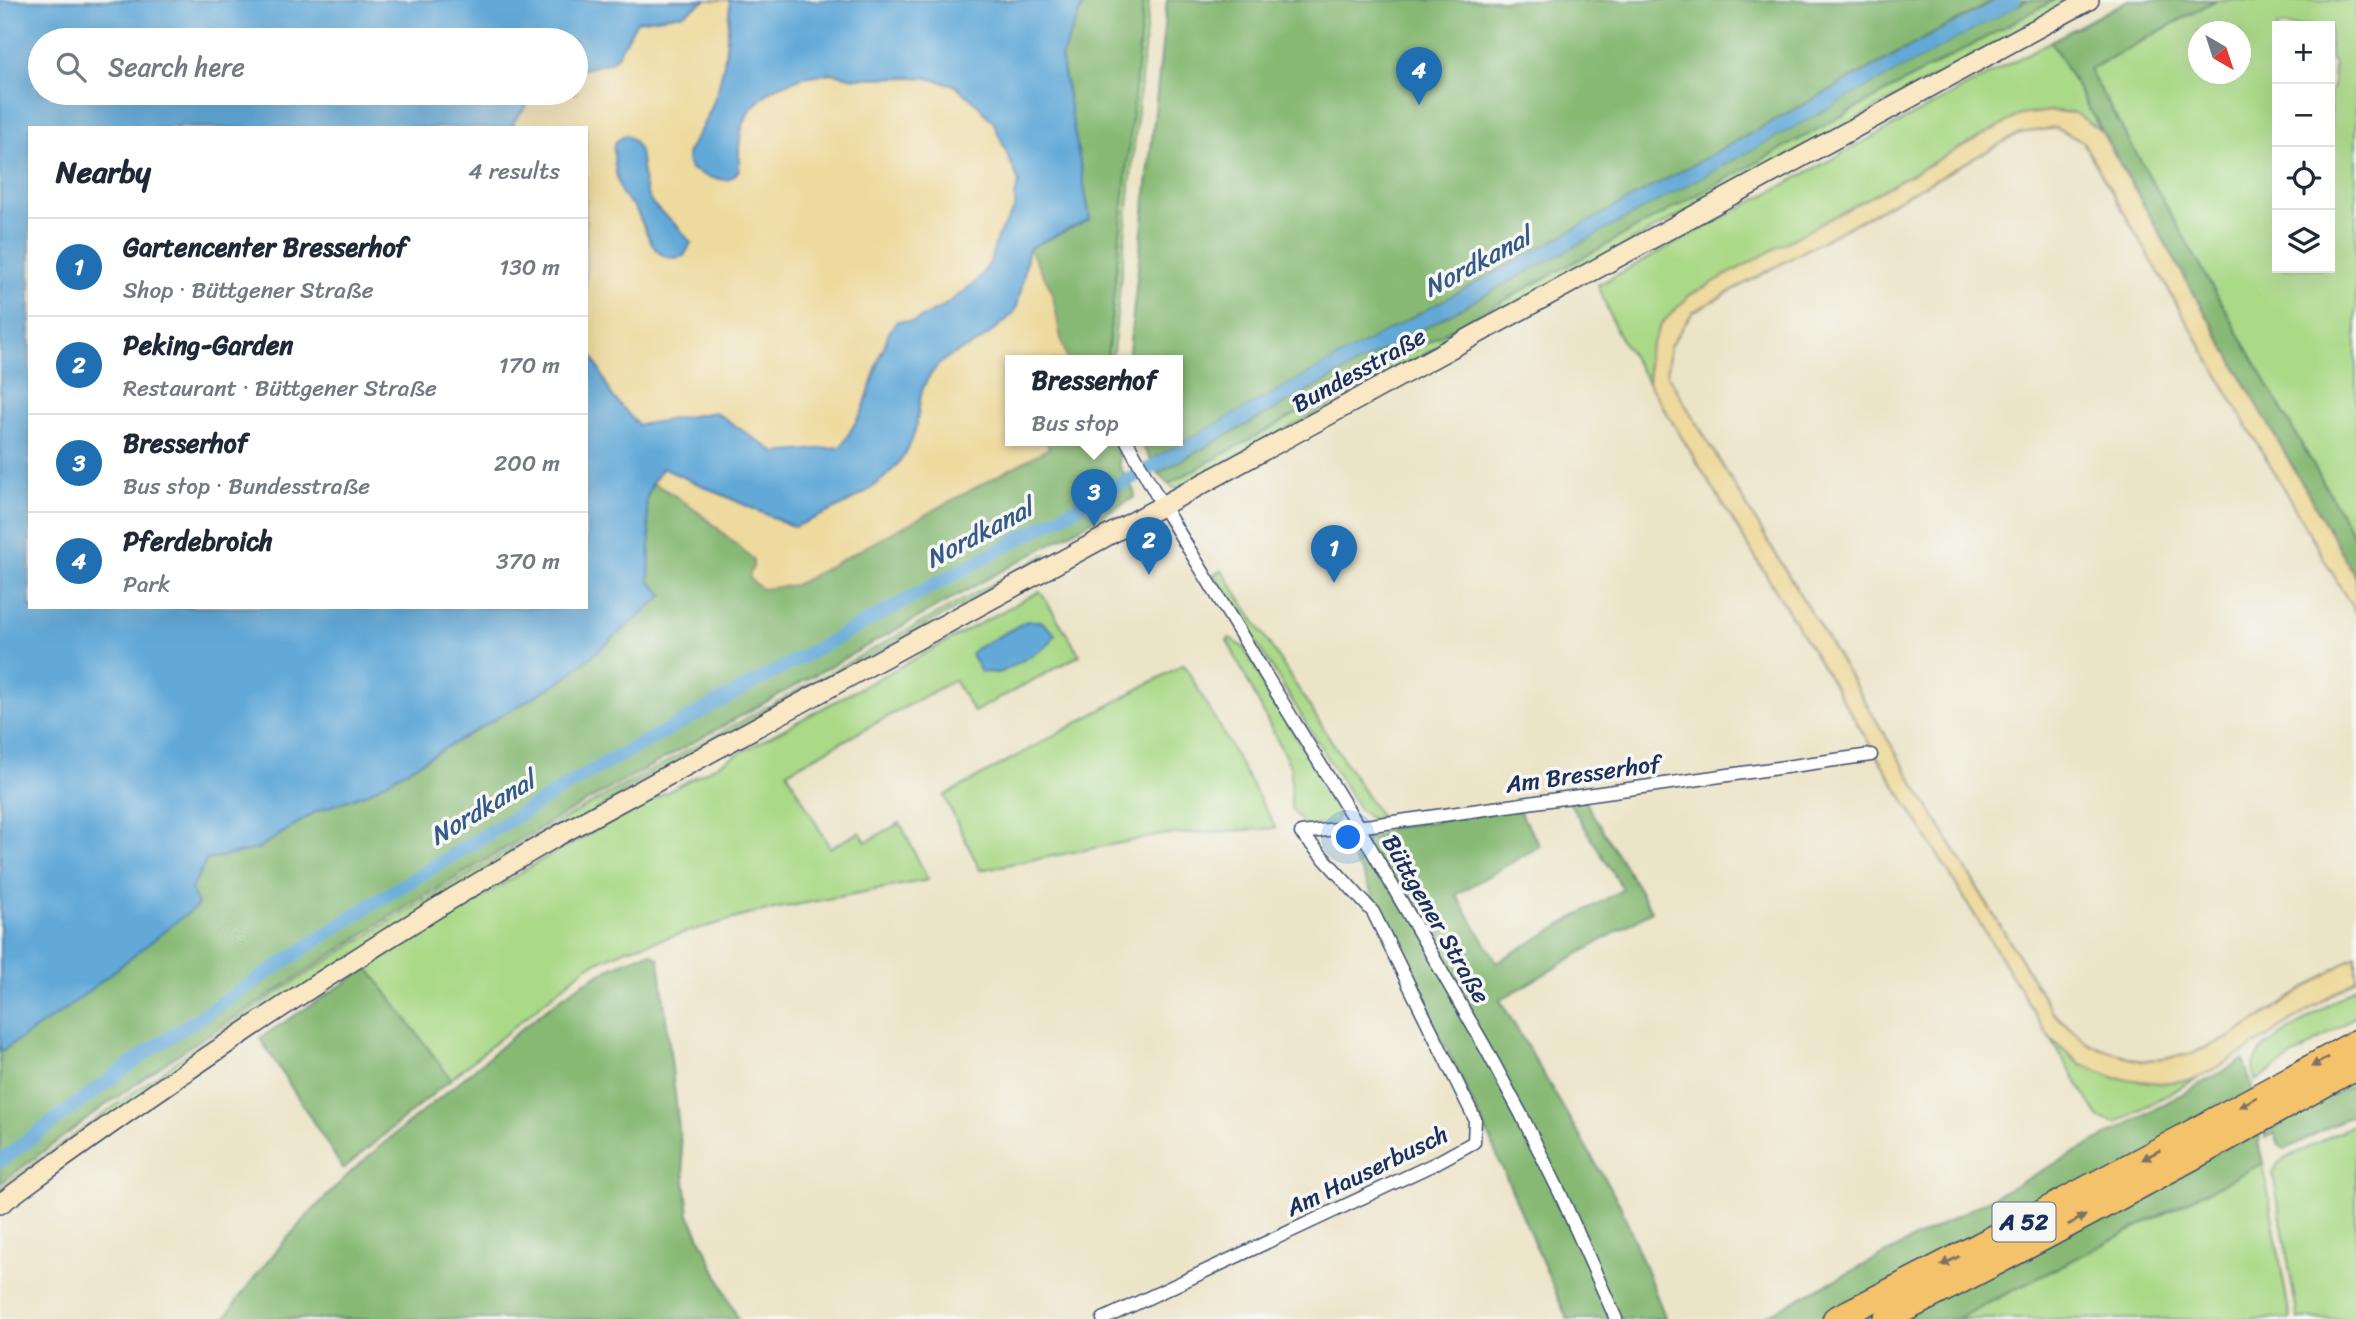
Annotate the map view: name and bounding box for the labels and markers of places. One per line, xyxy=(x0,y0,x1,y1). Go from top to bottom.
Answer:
pin: 4 xyxy=(1396,47,1442,105)
pin: 3 xyxy=(1071,469,1117,527)
pin: 2 xyxy=(1126,517,1172,575)
pin: 1 xyxy=(1311,525,1357,583)

